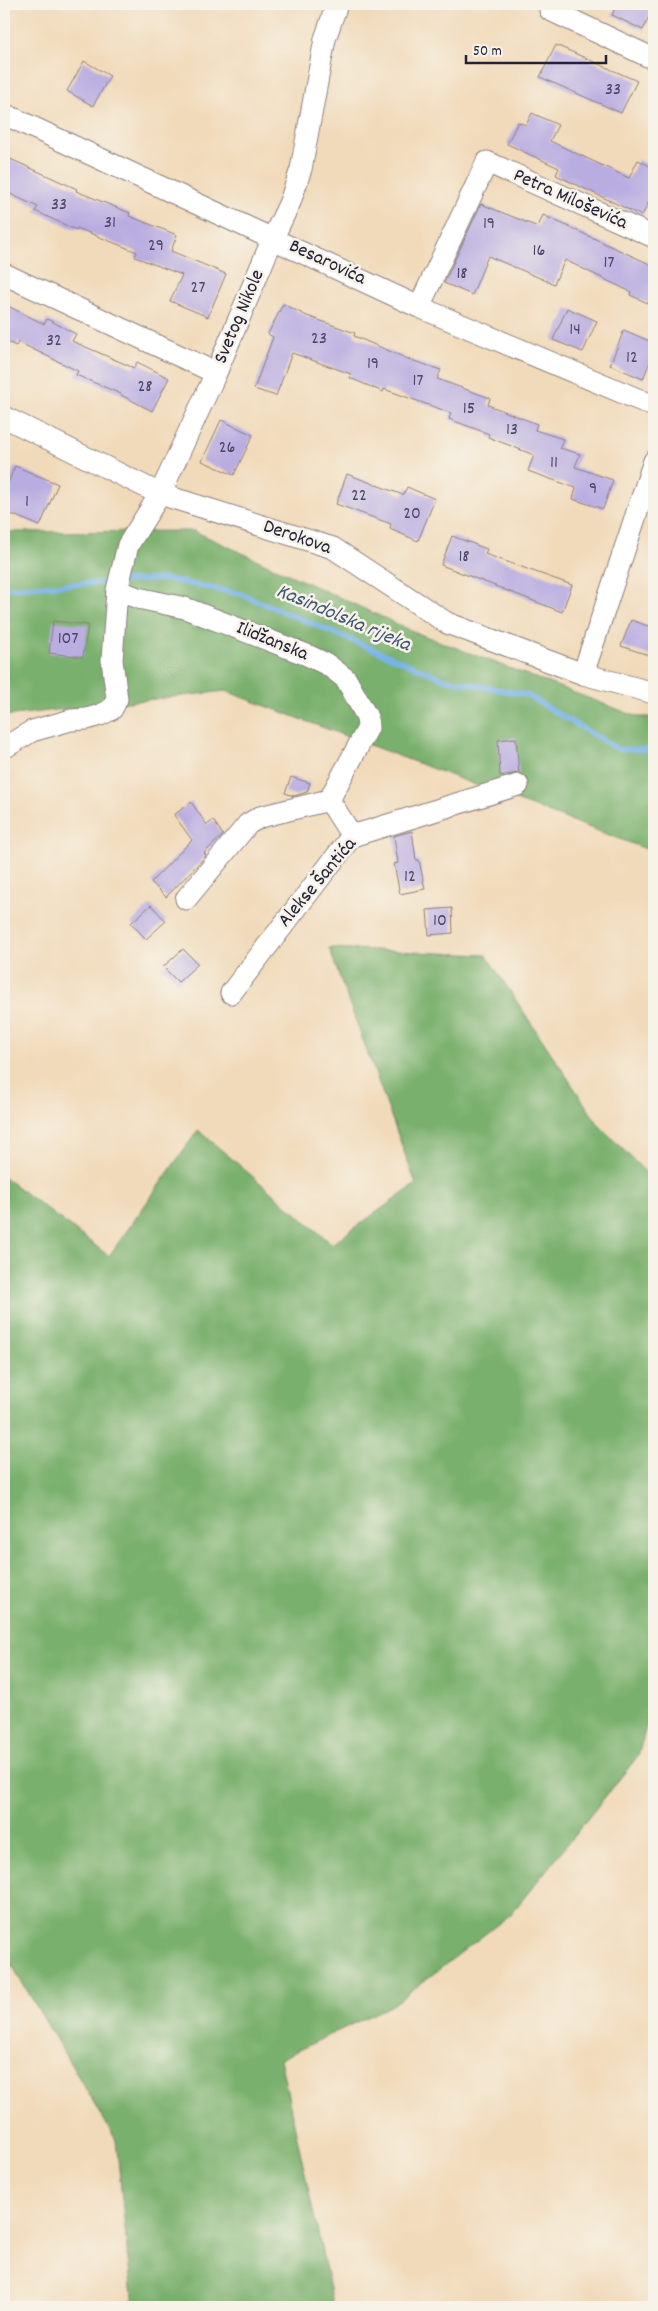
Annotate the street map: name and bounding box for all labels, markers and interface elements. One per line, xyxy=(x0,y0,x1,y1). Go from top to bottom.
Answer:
scale bar xyxy=(466,32,606,64)
text: 50 m xyxy=(473,41,502,63)
house number: 33 xyxy=(605,78,621,103)
street label: Petra Miloševića xyxy=(508,162,632,238)
house number: 33 xyxy=(51,193,67,218)
house number: 31 xyxy=(104,211,116,236)
house number: 19 xyxy=(483,212,495,237)
street label: Besarovića xyxy=(284,233,371,293)
house number: 29 xyxy=(148,234,164,259)
house number: 16 xyxy=(533,239,545,264)
house number: 17 xyxy=(604,251,615,276)
house number: 18 xyxy=(456,262,468,287)
street label: Svetog Nikole xyxy=(208,265,272,368)
house number: 27 xyxy=(191,276,205,301)
house number: 14 xyxy=(569,318,581,343)
house number: 23 xyxy=(311,327,327,352)
house number: 32 xyxy=(46,329,62,354)
house number: 12 xyxy=(626,346,638,371)
house number: 19 xyxy=(367,352,379,377)
house number: 17 xyxy=(413,369,424,394)
house number: 28 xyxy=(137,375,153,400)
house number: 15 xyxy=(463,397,475,422)
house number: 13 xyxy=(506,418,518,443)
house number: 26 xyxy=(219,436,235,461)
house number: 11 xyxy=(550,451,558,476)
house number: 9 xyxy=(589,477,597,502)
house number: 22 xyxy=(351,484,367,509)
house number: 1 xyxy=(25,490,29,515)
house number: 20 xyxy=(403,502,421,527)
street label: Derokova xyxy=(259,513,335,563)
house number: 18 xyxy=(458,545,470,570)
water label: Kasindolska rijeka xyxy=(271,577,416,661)
street label: Ilidžanska xyxy=(232,615,313,669)
house number: 107 xyxy=(58,627,78,652)
street label: Alekse Šantića xyxy=(272,831,364,934)
house number: 12 xyxy=(404,865,416,890)
house number: 10 xyxy=(433,909,447,934)

